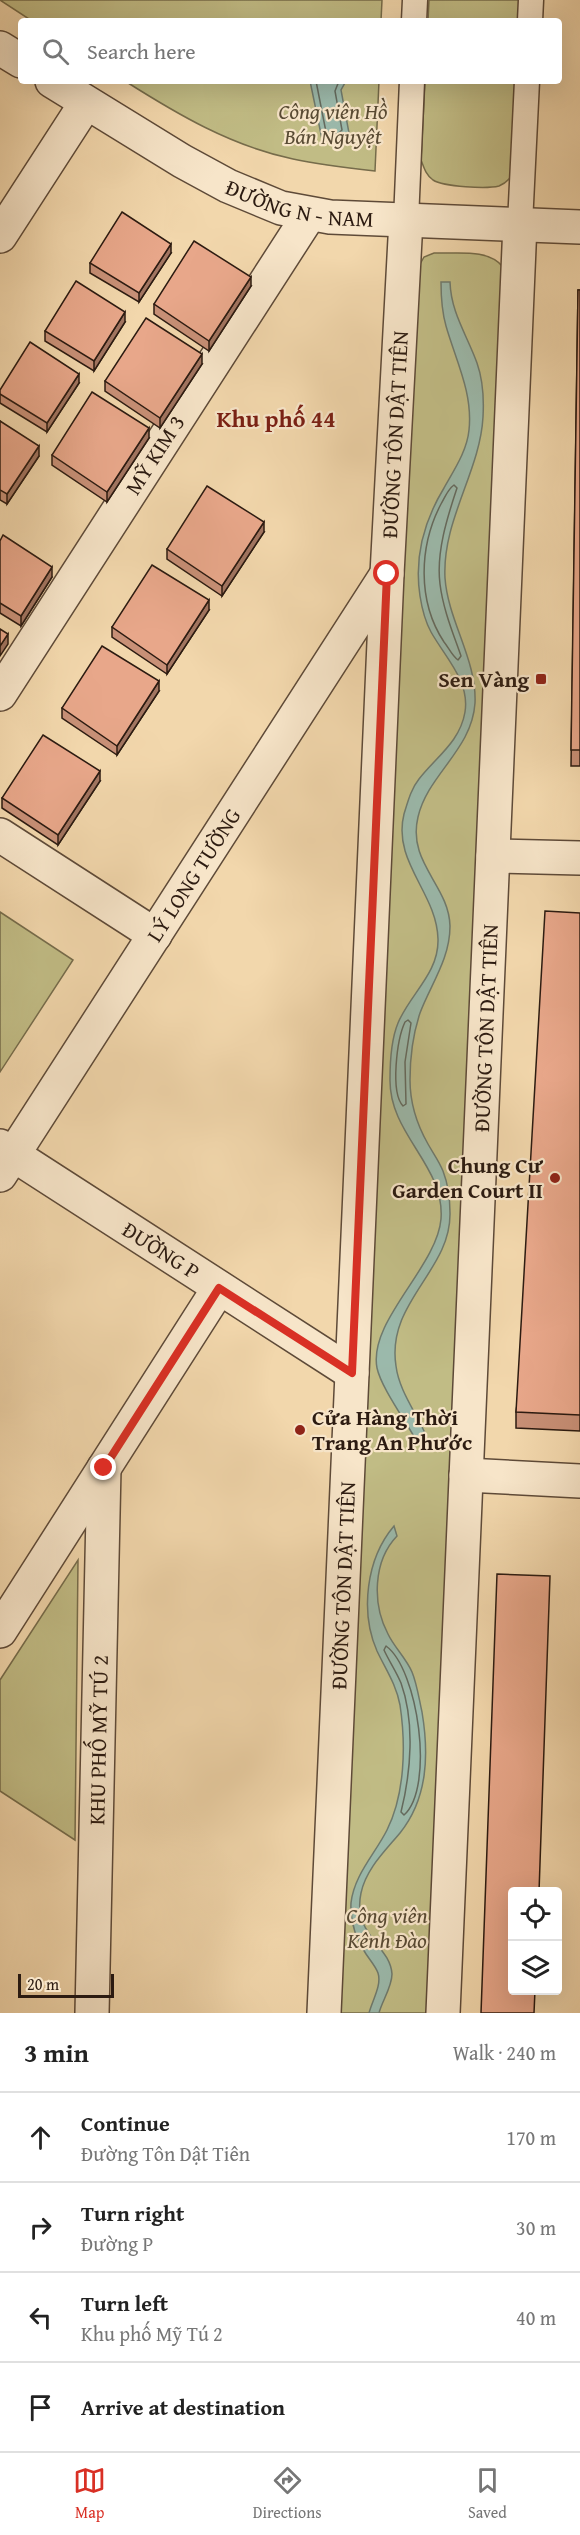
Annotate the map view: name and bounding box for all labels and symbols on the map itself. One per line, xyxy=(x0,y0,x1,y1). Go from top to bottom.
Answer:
park label: Công viên Hồ Bán Nguyệt xyxy=(279,95,387,152)
street label: ĐƯỜNG N - NAM xyxy=(221,171,374,235)
street label: ĐƯỜNG TÔN DẬT TIÊN xyxy=(373,330,416,539)
district label: Khu phố 44 xyxy=(216,401,336,436)
street label: MỸ KIM 3 xyxy=(117,408,192,501)
route start xyxy=(373,560,399,586)
place label: Sen Vàng xyxy=(438,663,529,695)
marker: Sen Vàng xyxy=(534,672,548,686)
street label: LÝ LONG TƯỜNG xyxy=(138,802,248,948)
street label: ĐƯỜNG TÔN DẬT TIÊN xyxy=(465,923,506,1133)
place label: Chung Cư Garden Court II xyxy=(392,1149,544,1206)
marker: Chung Cư Garden Court II xyxy=(548,1171,562,1185)
street label: ĐƯỜNG P xyxy=(116,1213,206,1287)
place label: Cửa Hàng Thời Trang An Phước xyxy=(312,1401,472,1458)
marker: Cửa Hàng Thời Trang An Phước xyxy=(293,1423,307,1437)
route end xyxy=(90,1454,116,1480)
street label: ĐƯỜNG TÔN DẬT TIÊN xyxy=(322,1481,363,1690)
street label: KHU PHỐ MỸ TÚ 2 xyxy=(80,1655,116,1825)
park label: Công viên Kênh Đào xyxy=(346,1899,428,1956)
scale bar xyxy=(18,1971,114,1998)

